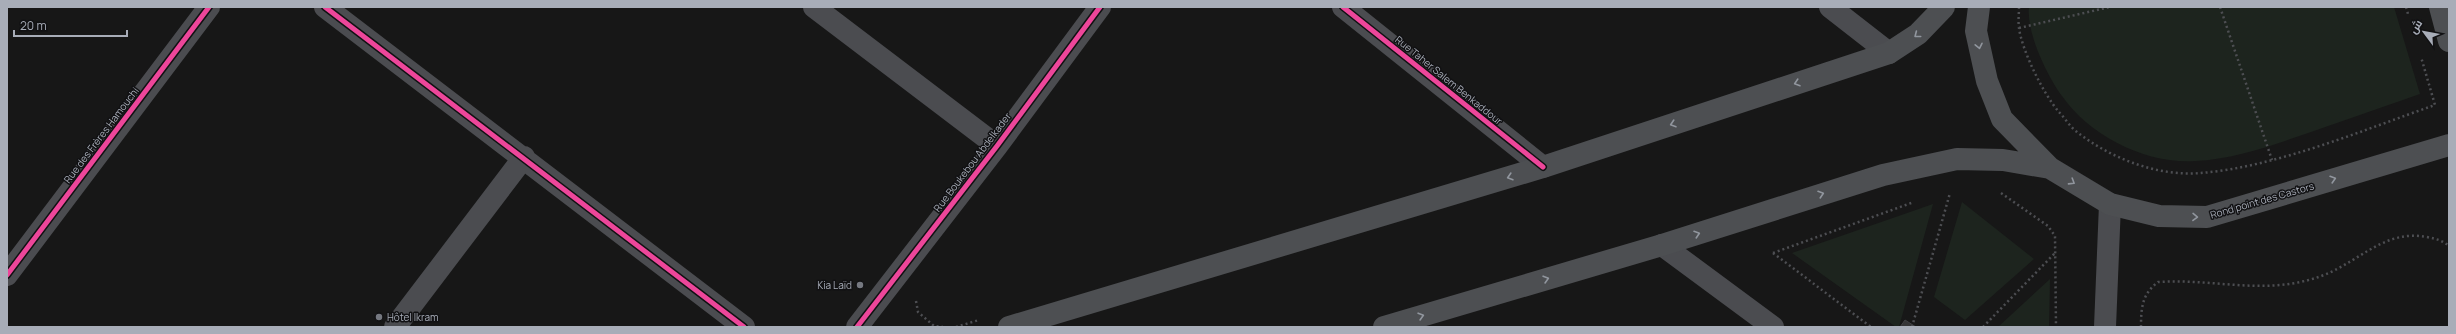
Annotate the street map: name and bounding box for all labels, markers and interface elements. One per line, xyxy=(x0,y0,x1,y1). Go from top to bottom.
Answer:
scale bar xyxy=(14,12,127,38)
north arrow xyxy=(2404,12,2444,52)
text: ش xyxy=(2405,16,2425,36)
text: 20 m xyxy=(20,17,47,34)
one-way arrow xyxy=(1914,30,1921,37)
street label: Rue Taher Salem Benkaddour xyxy=(1392,32,1506,128)
one-way arrow xyxy=(1975,42,1983,49)
one-way arrow xyxy=(1794,78,1801,87)
street label: Rue des Frères Hamouchi xyxy=(60,84,142,186)
street label: Rue Boukebou Abdelkader xyxy=(930,109,1014,214)
one-way arrow xyxy=(1670,119,1677,128)
one-way arrow xyxy=(1506,172,1513,181)
one-way arrow xyxy=(2330,175,2337,184)
one-way arrow xyxy=(2068,178,2075,185)
street label: Rond point des Castors xyxy=(2208,178,2316,222)
one-way arrow xyxy=(1817,190,1824,199)
one-way arrow xyxy=(2192,213,2198,221)
one-way arrow xyxy=(1693,230,1700,238)
one-way arrow xyxy=(1542,275,1549,284)
place label: Kia Laïd xyxy=(817,278,852,292)
marker: Kia Laïd xyxy=(855,280,865,290)
place label: Hôtel Ikram xyxy=(387,310,438,324)
marker: Hôtel Ikram xyxy=(374,312,384,322)
one-way arrow xyxy=(1417,312,1424,321)

